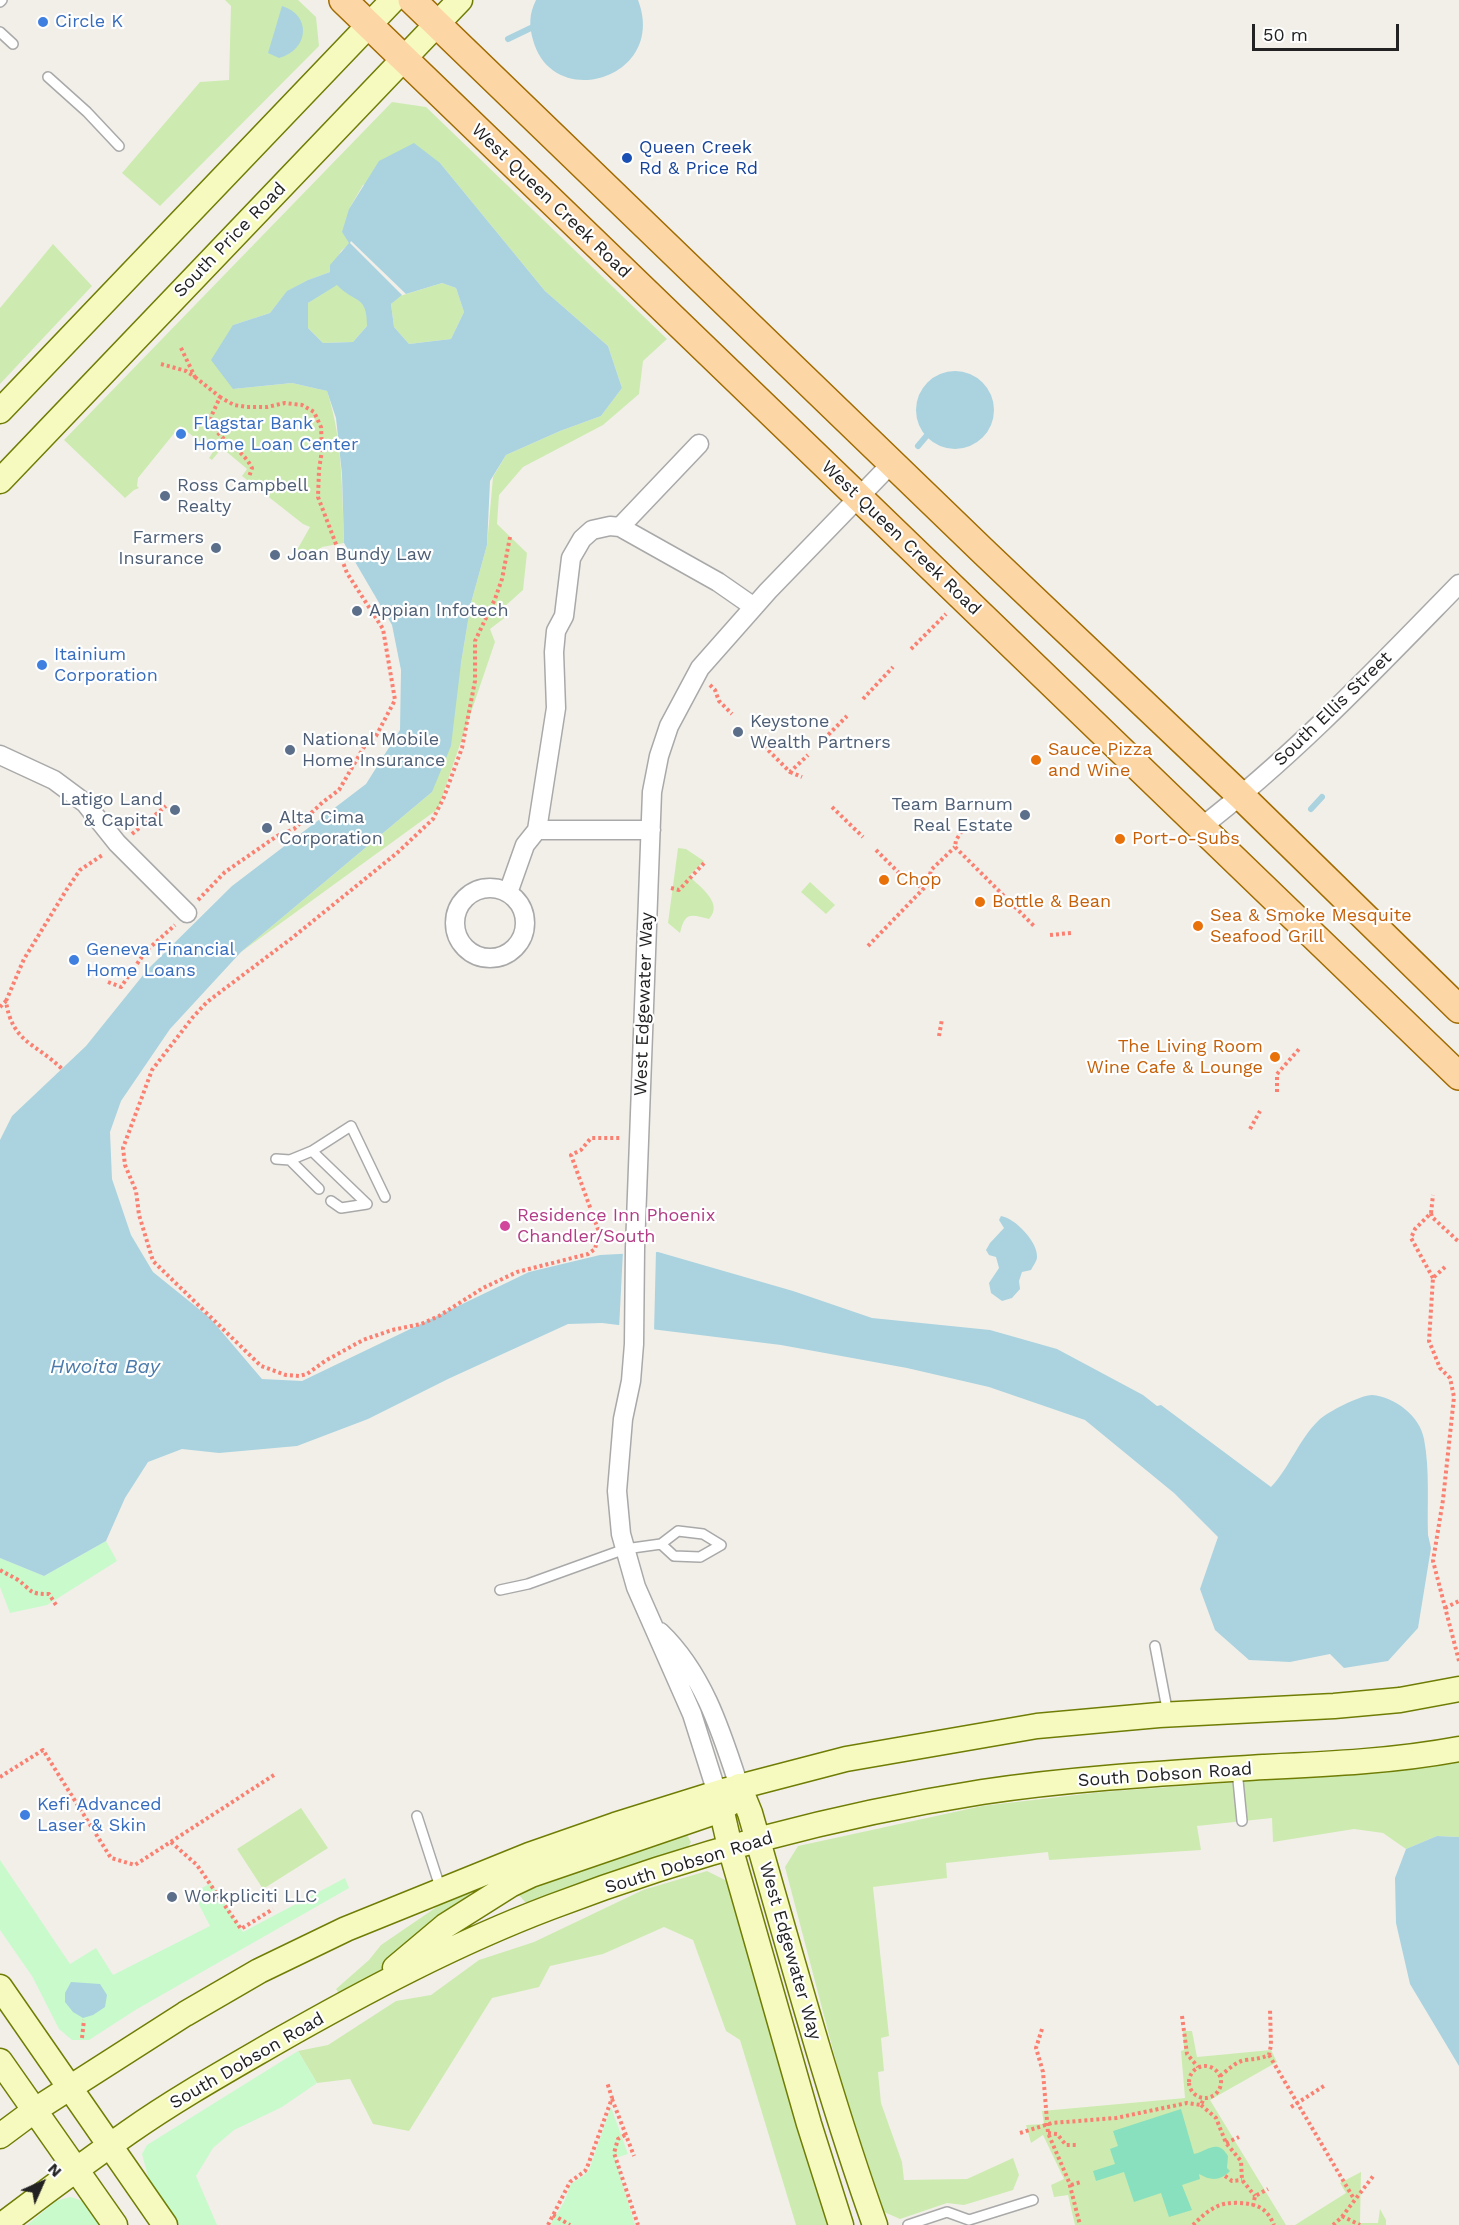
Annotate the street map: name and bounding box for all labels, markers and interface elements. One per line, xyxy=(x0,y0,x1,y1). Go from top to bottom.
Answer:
place label: Circle K xyxy=(55,11,123,33)
scale bar xyxy=(1255,12,1402,50)
marker: Circle K xyxy=(36,15,50,29)
text: 50 m xyxy=(1263,24,1308,45)
street label: West Queen Creek Road xyxy=(467,119,635,283)
place label: Queen Creek Rd & Price Rd xyxy=(639,137,758,180)
marker: Queen Creek Rd & Price Rd xyxy=(620,151,634,165)
street label: South Price Road xyxy=(169,178,291,302)
place label: Flagstar Bank Home Loan Center xyxy=(193,413,358,456)
marker: Flagstar Bank Home Loan Center xyxy=(174,427,188,441)
street label: West Queen Creek Road xyxy=(817,456,985,620)
place label: Ross Campbell Realty xyxy=(177,475,308,518)
marker: Ross Campbell Realty xyxy=(158,489,172,503)
place label: Farmers Insurance xyxy=(118,527,204,570)
marker: Farmers Insurance xyxy=(209,541,223,555)
place label: Joan Bundy Law xyxy=(287,544,432,566)
marker: Joan Bundy Law xyxy=(268,548,282,562)
place label: Appian Infotech xyxy=(369,600,509,622)
marker: Appian Infotech xyxy=(350,604,364,618)
place label: Itainium Corporation xyxy=(54,644,158,686)
street label: South Ellis Street xyxy=(1270,647,1396,771)
marker: Itainium Corporation xyxy=(35,658,49,672)
place label: Keystone Wealth Partners xyxy=(750,711,891,754)
marker: Keystone Wealth Partners xyxy=(731,725,745,739)
place label: National Mobile Home Insurance xyxy=(302,729,445,771)
place label: Sauce Pizza and Wine xyxy=(1048,739,1152,782)
marker: National Mobile Home Insurance xyxy=(283,743,297,757)
marker: Sauce Pizza and Wine xyxy=(1029,753,1043,767)
place label: Latigo Land & Capital xyxy=(60,789,163,832)
place label: Team Barnum Real Estate xyxy=(892,794,1013,836)
marker: Latigo Land & Capital xyxy=(168,803,182,817)
place label: Alta Cima Corporation xyxy=(279,807,383,850)
marker: Team Barnum Real Estate xyxy=(1018,808,1032,822)
marker: Alta Cima Corporation xyxy=(260,821,274,835)
place label: Port-o-Subs xyxy=(1132,828,1240,850)
marker: Port-o-Subs xyxy=(1113,832,1127,846)
place label: Chop xyxy=(896,869,942,891)
marker: Chop xyxy=(877,873,891,887)
place label: Bottle & Bean xyxy=(992,891,1111,913)
marker: Bottle & Bean xyxy=(973,895,987,909)
place label: Sea & Smoke Mesquite Seafood Grill xyxy=(1210,905,1412,948)
street label: West Edgewater Way xyxy=(630,912,658,1096)
marker: Sea & Smoke Mesquite Seafood Grill xyxy=(1191,919,1205,933)
place label: Geneva Financial Home Loans xyxy=(86,939,235,982)
marker: Geneva Financial Home Loans xyxy=(67,953,81,967)
place label: The Living Room Wine Cafe & Lounge xyxy=(1087,1036,1263,1078)
marker: The Living Room Wine Cafe & Lounge xyxy=(1268,1050,1282,1064)
place label: Residence Inn Phoenix Chandler/South xyxy=(517,1205,715,1248)
marker: Residence Inn Phoenix Chandler/South xyxy=(498,1219,512,1233)
water label: Hwoita Bay xyxy=(50,1355,160,1379)
street label: South Dobson Road xyxy=(1077,1758,1253,1792)
place label: Kefi Advanced Laser & Skin xyxy=(37,1794,162,1836)
marker: Kefi Advanced Laser & Skin xyxy=(18,1808,32,1822)
street label: South Dobson Road xyxy=(602,1827,776,1899)
street label: West Edgewater Way xyxy=(754,1860,826,2042)
place label: Workpliciti LLC xyxy=(184,1886,317,1908)
marker: Workpliciti LLC xyxy=(165,1890,179,1904)
street label: South Dobson Road xyxy=(166,2008,328,2114)
north arrow xyxy=(12,2153,72,2213)
text: N xyxy=(44,2159,66,2181)

